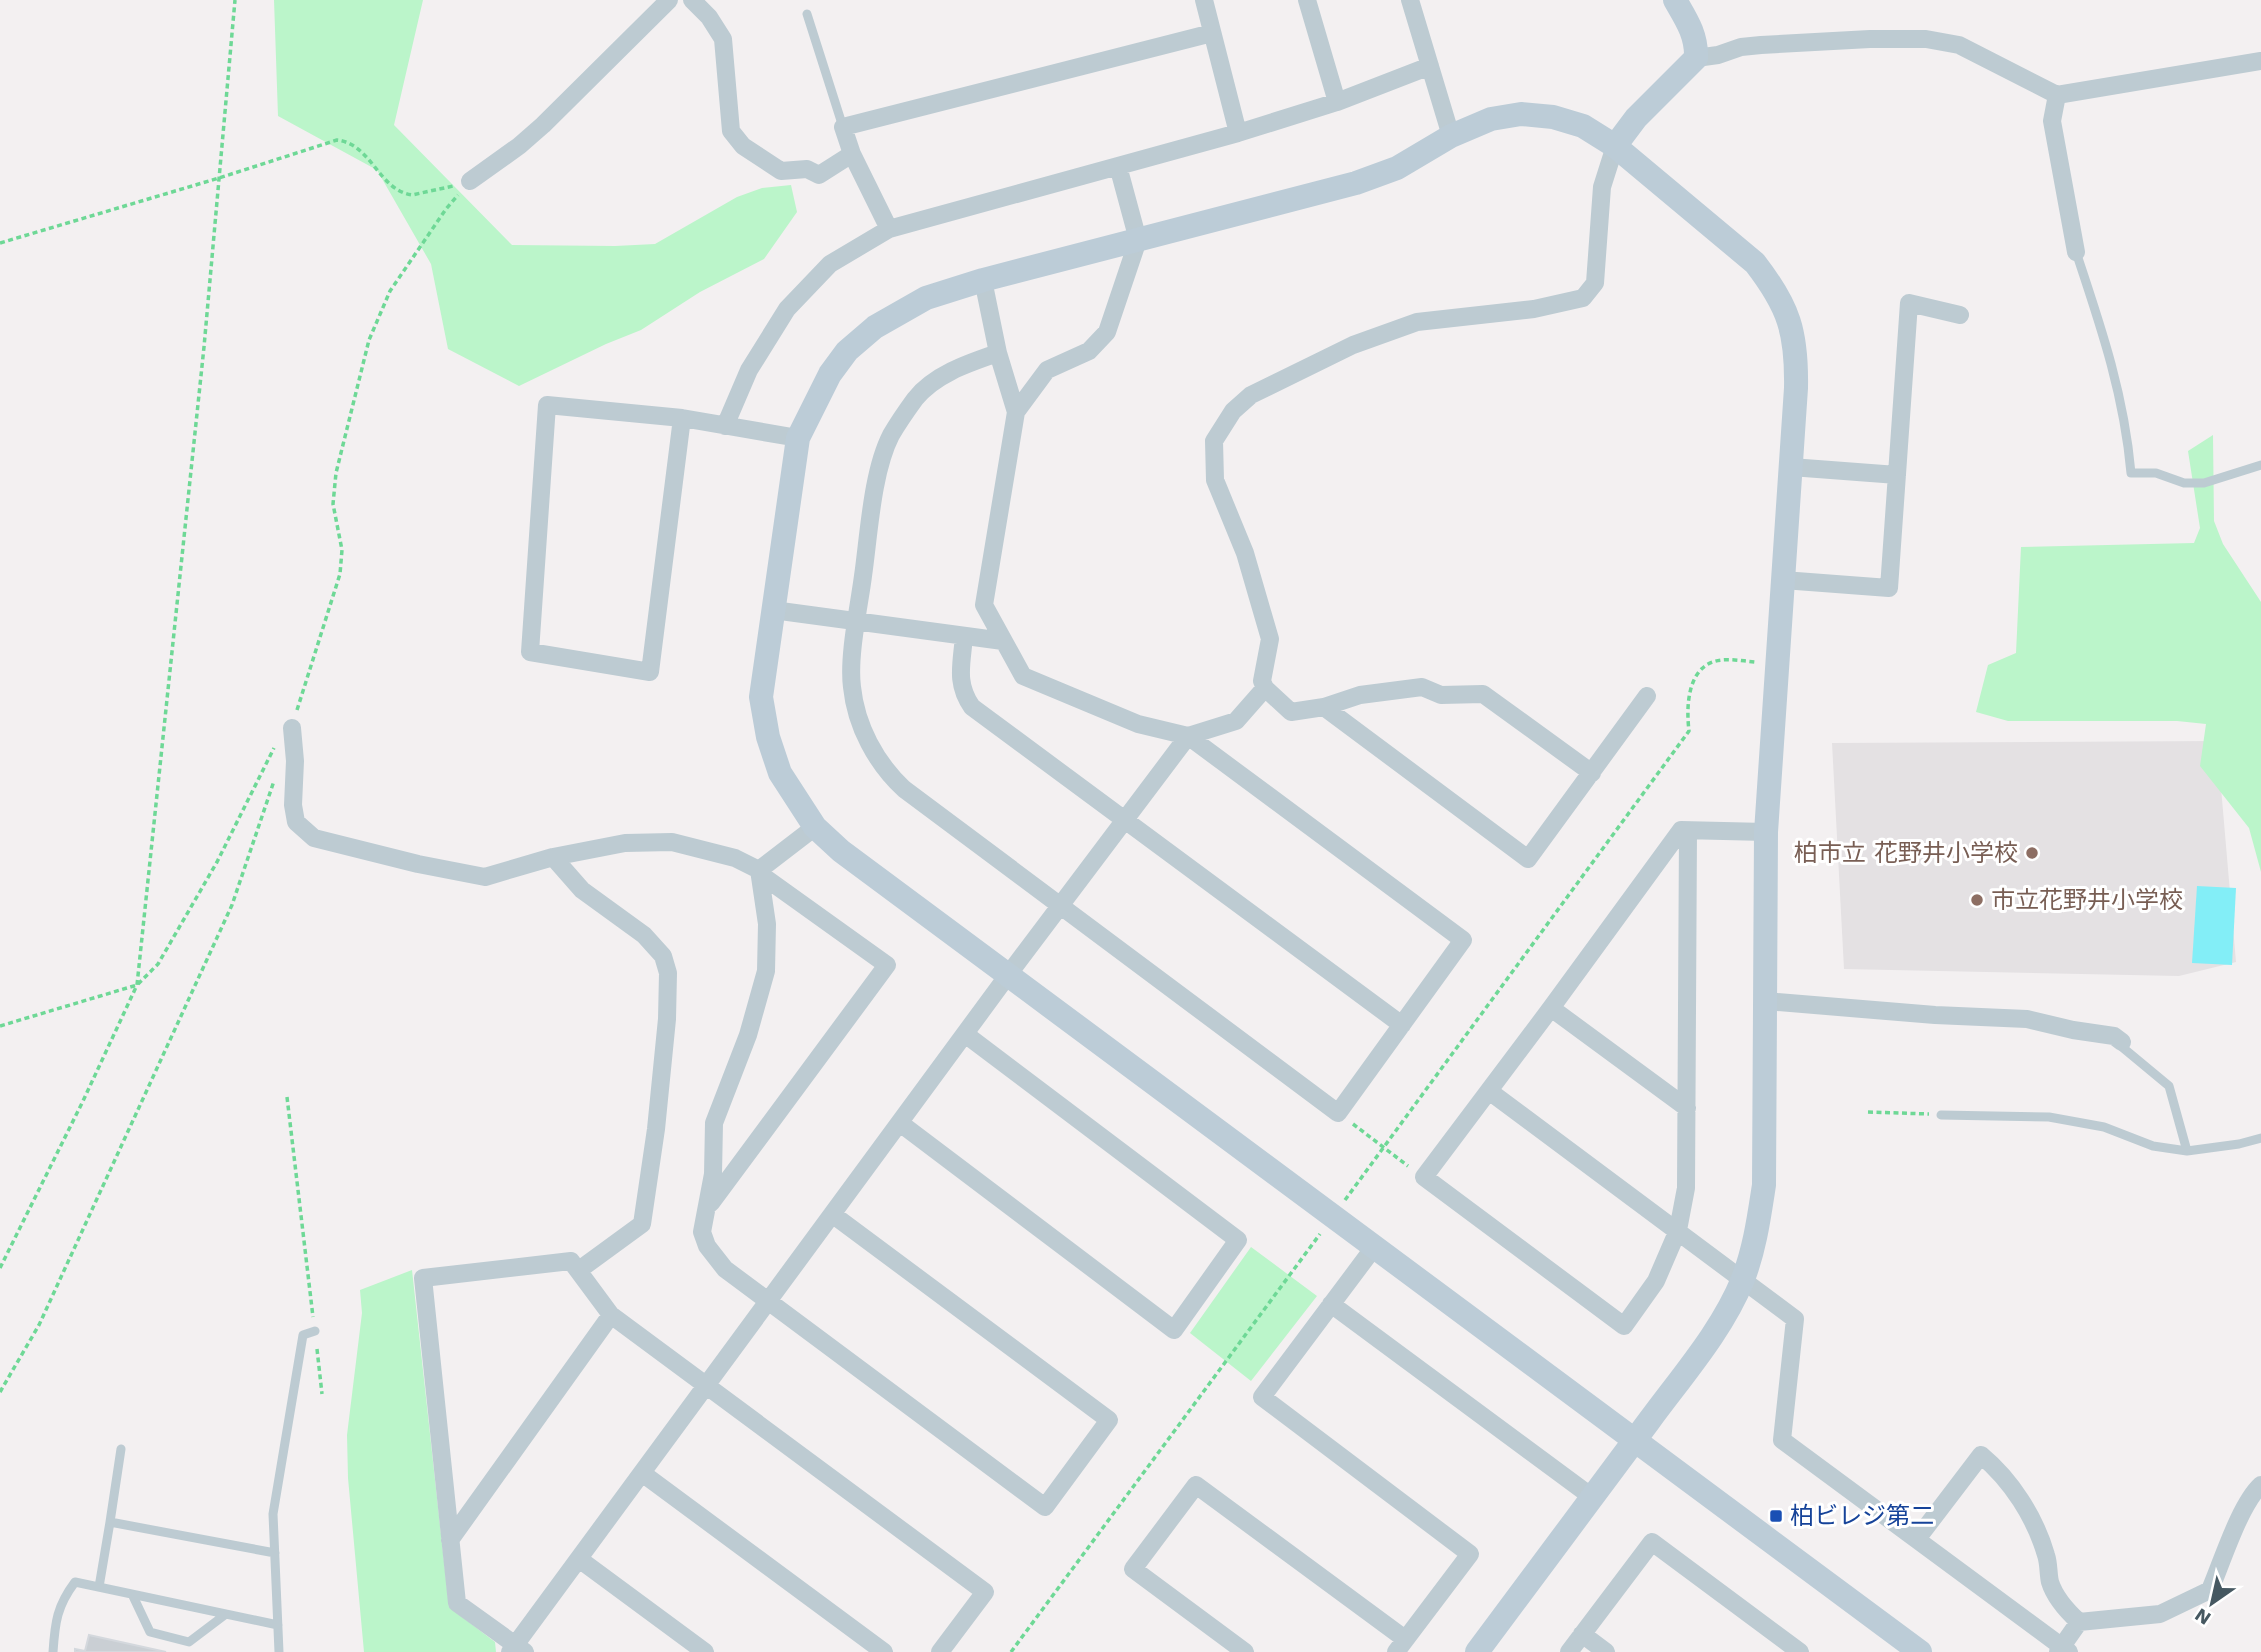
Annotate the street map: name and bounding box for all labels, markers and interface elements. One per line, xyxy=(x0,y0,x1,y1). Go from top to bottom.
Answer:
place label: 柏市立 花野井小学校 xyxy=(1794,839,2018,867)
marker: 柏市立 花野井小学校 xyxy=(2024,845,2040,861)
place label: 市立花野井小学校 xyxy=(1991,886,2183,914)
marker: 市立花野井小学校 xyxy=(1969,892,1985,908)
place label: 柏ビレジ第二 xyxy=(1790,1502,1934,1530)
marker: 柏ビレジ第二 xyxy=(1768,1508,1784,1524)
north arrow xyxy=(2177,1568,2247,1638)
text: N xyxy=(2191,1603,2215,1630)

